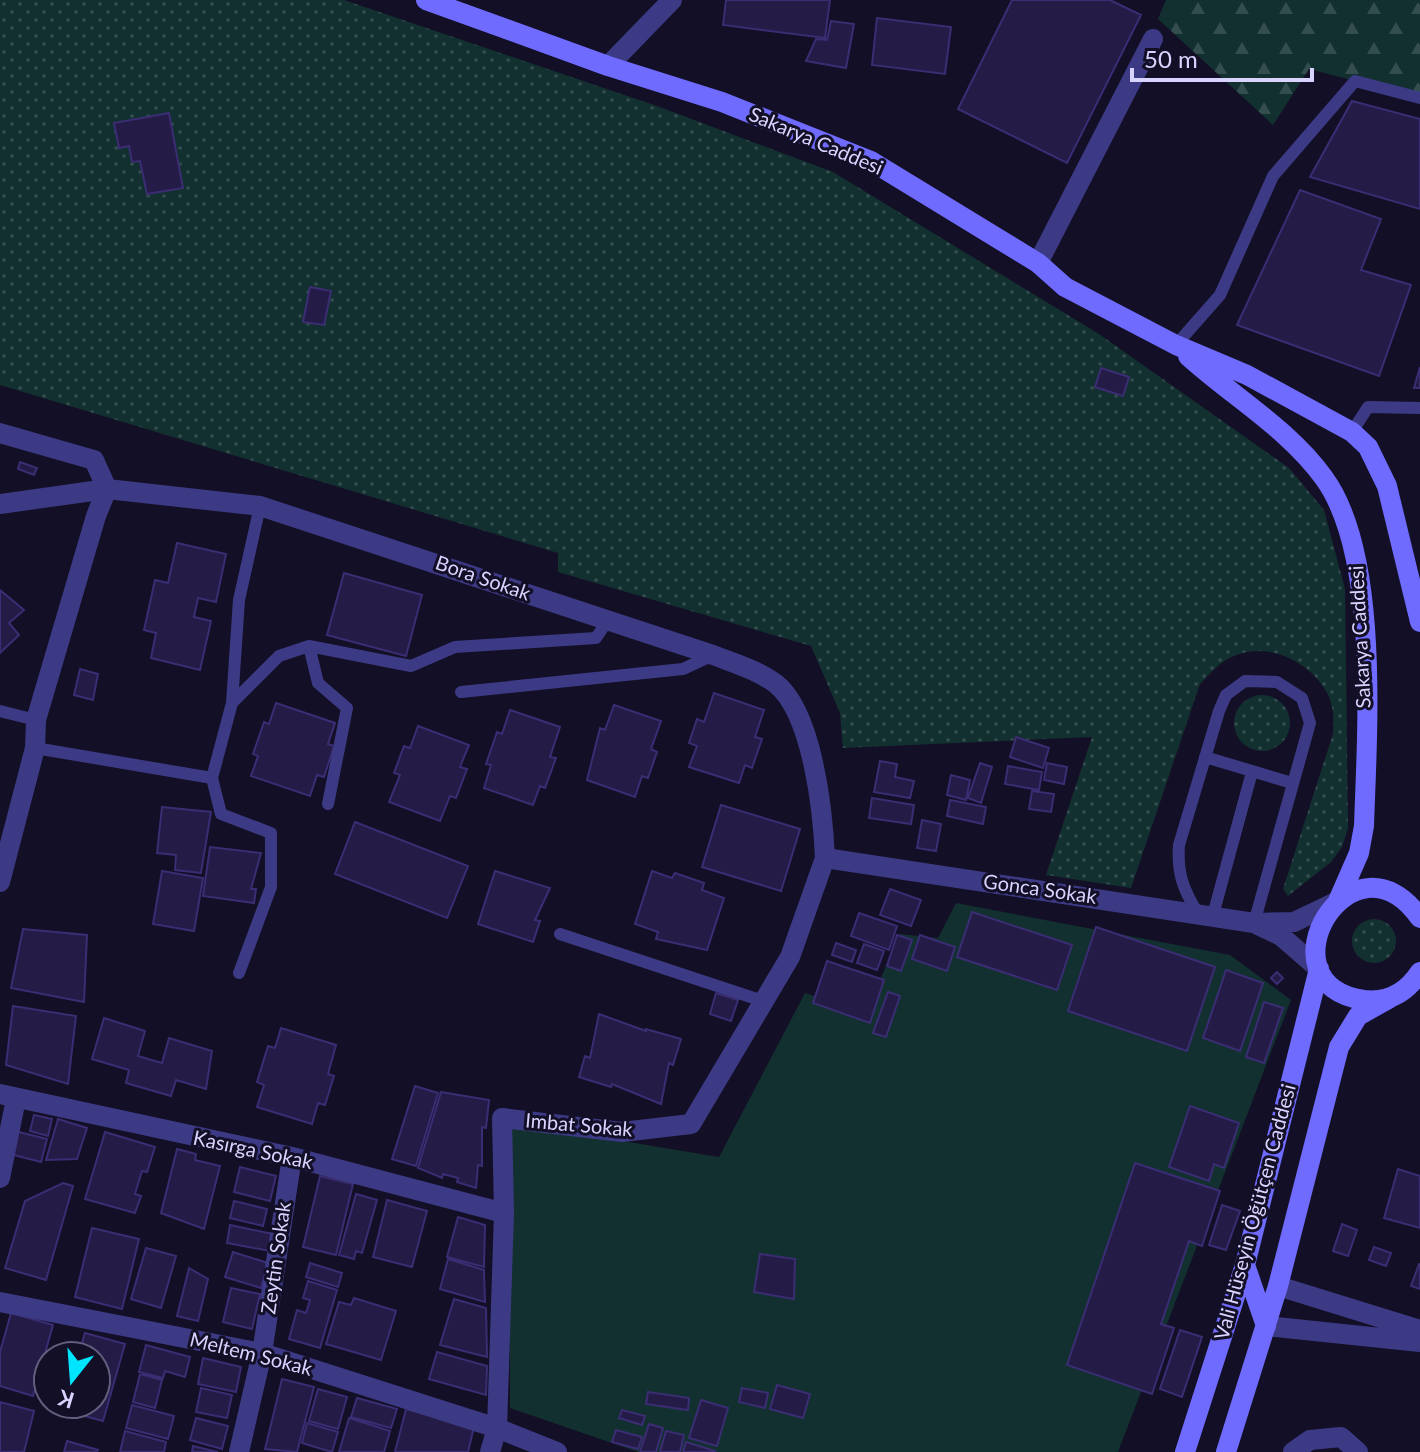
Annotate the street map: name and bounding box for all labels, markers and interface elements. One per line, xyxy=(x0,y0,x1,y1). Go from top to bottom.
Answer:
scale bar xyxy=(1132,32,1312,82)
text: 50 m xyxy=(1144,44,1198,73)
street label: Sakarya Caddesi xyxy=(746,101,887,179)
street label: Bora Sokak xyxy=(433,550,535,605)
street label: Sakarya Caddesi xyxy=(1343,565,1375,709)
street label: Gonca Sokak xyxy=(982,868,1099,908)
street label: Vali Hüseyin Öğütçen Caddesi xyxy=(1208,1081,1300,1342)
street label: Imbat Sokak xyxy=(524,1107,635,1141)
street label: Kasırga Sokak xyxy=(191,1125,316,1174)
street label: Zeytin Sokak xyxy=(255,1199,295,1316)
street label: Meltem Sokak xyxy=(188,1326,316,1380)
north arrow xyxy=(32,1340,112,1420)
text: K xyxy=(54,1384,77,1415)

